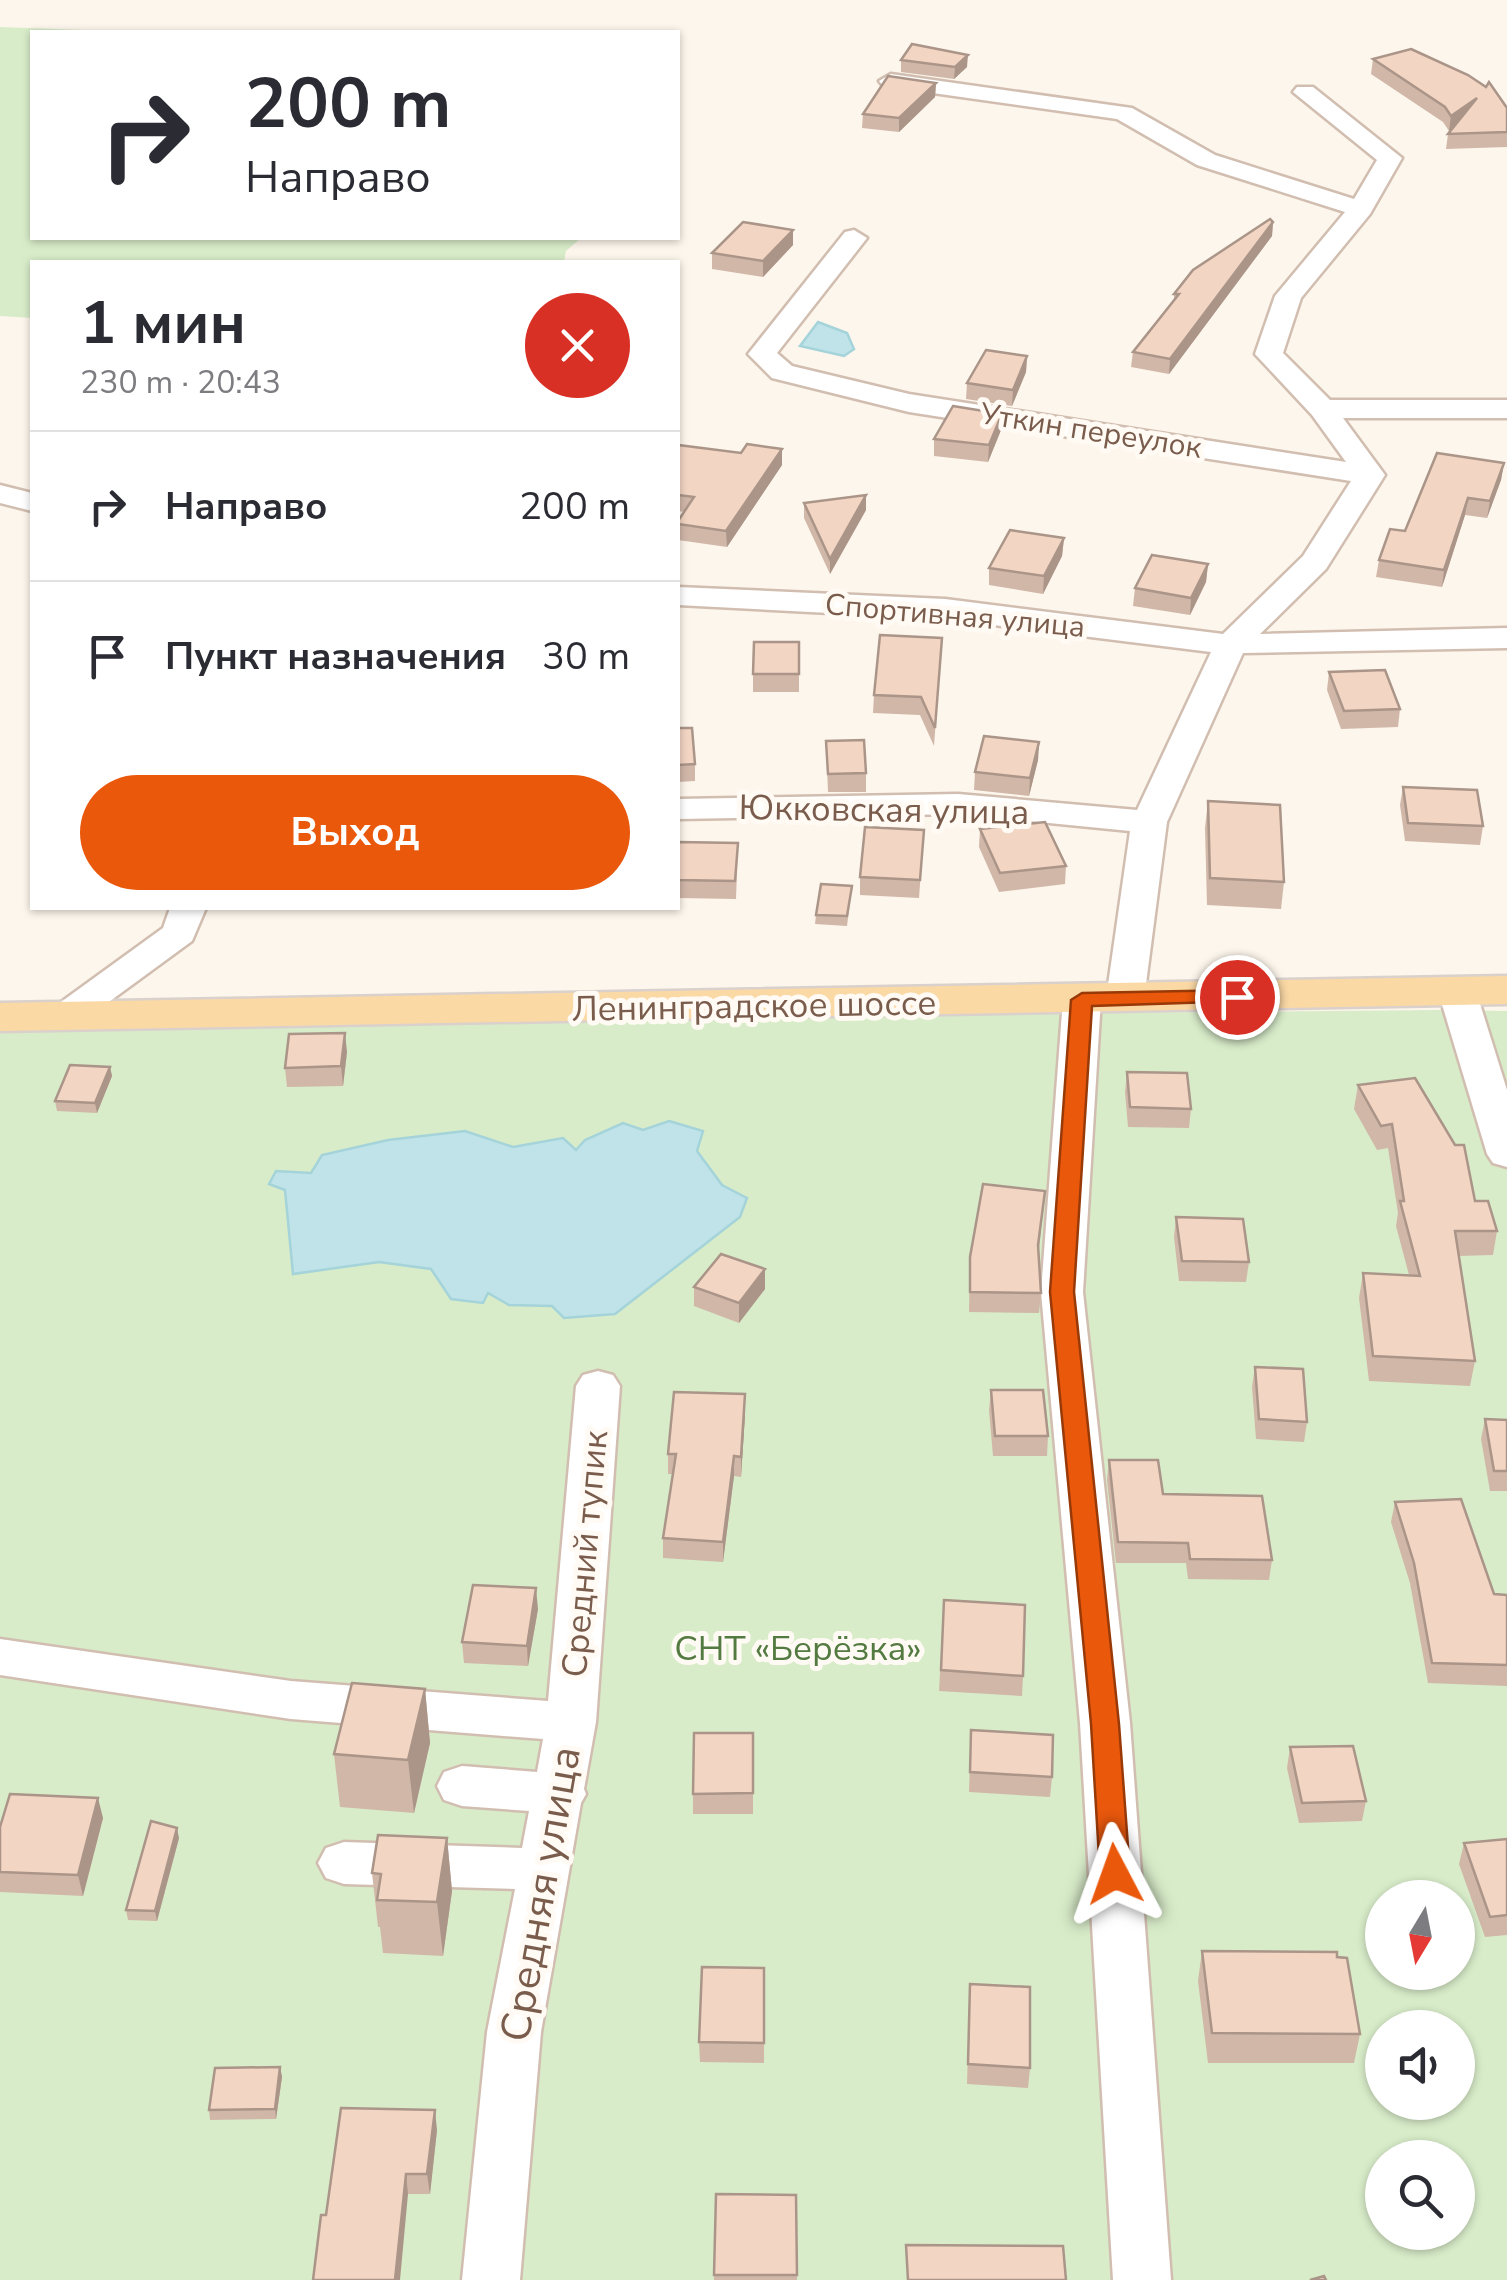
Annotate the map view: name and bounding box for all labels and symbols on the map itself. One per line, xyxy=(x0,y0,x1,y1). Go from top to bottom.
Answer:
street label: Уткин переулок xyxy=(976,393,1205,469)
street label: Спортивная улица xyxy=(823,584,1087,648)
street label: Юкковская улица xyxy=(738,784,1030,836)
pin xyxy=(1195,955,1280,1040)
street label: Ленинградское шоссе xyxy=(571,979,937,1033)
street label: Средний тупик xyxy=(551,1428,619,1679)
park label: СНТ «Берёзка» xyxy=(674,1625,922,1672)
street label: Средняя улица xyxy=(487,1742,595,2046)
position arrow xyxy=(1063,1822,1167,1926)
north arrow xyxy=(1365,1880,1475,1990)

